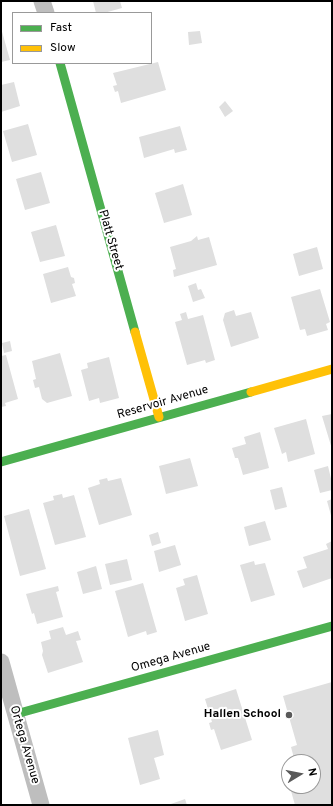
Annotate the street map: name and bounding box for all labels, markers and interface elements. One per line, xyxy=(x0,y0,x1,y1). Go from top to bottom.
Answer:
legend xyxy=(12,12,152,64)
text: Fast xyxy=(50,20,72,36)
text: Slow xyxy=(50,40,76,56)
street label: Platt Street xyxy=(95,208,125,272)
street label: Reservoir Avenue xyxy=(116,383,210,423)
street label: Omega Avenue xyxy=(130,640,212,676)
street label: Ortega Avenue xyxy=(6,704,42,786)
place label: Hallen School xyxy=(204,708,281,722)
marker: Hallen School xyxy=(284,710,294,720)
north arrow xyxy=(281,754,321,794)
text: N xyxy=(304,767,319,777)

